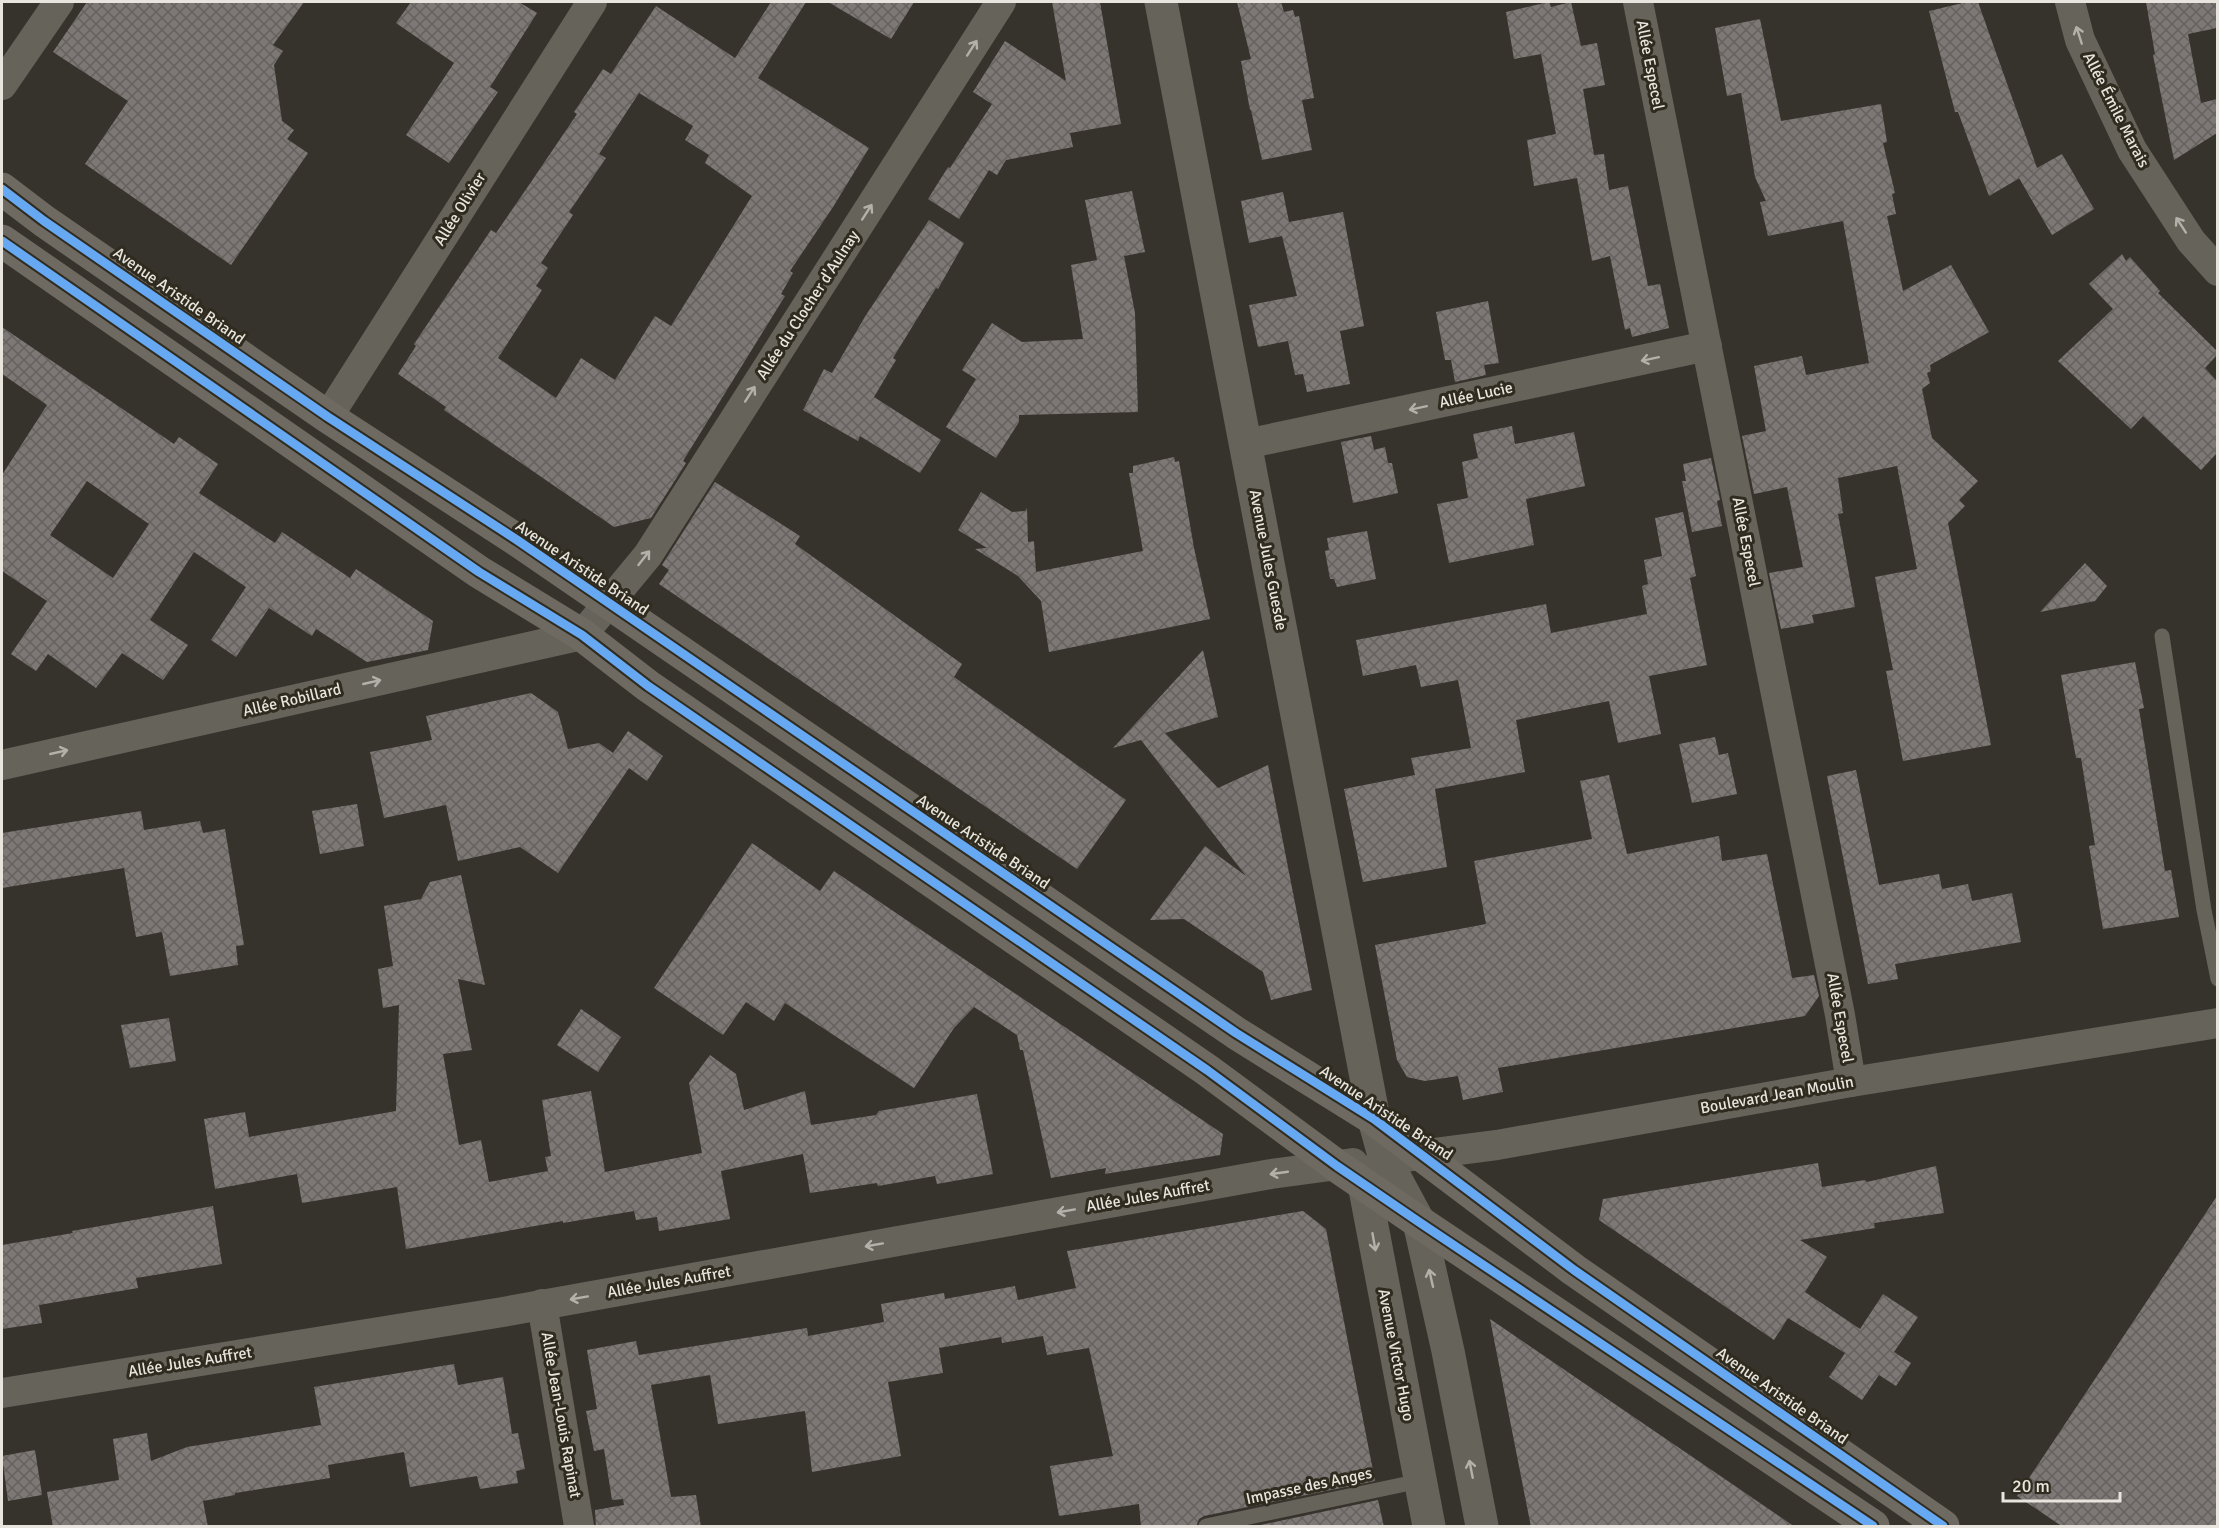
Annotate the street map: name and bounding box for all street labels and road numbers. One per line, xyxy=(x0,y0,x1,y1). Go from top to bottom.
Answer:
street label: Allée Especel xyxy=(1632,18,1669,112)
street label: Allée Émile Marais xyxy=(2078,49,2154,171)
street label: Allée Olivier xyxy=(430,168,490,249)
street label: Allée du Clocher d'Aulnay xyxy=(752,226,864,383)
street label: Avenue Aristide Briand xyxy=(109,243,249,349)
street label: Allée Lucie xyxy=(1437,377,1515,413)
street label: Avenue Jules Guesde xyxy=(1245,488,1291,632)
street label: Allée Especel xyxy=(1728,495,1765,589)
street label: Avenue Aristide Briand xyxy=(512,516,652,620)
street label: Allée Robillard xyxy=(241,679,343,721)
street label: Avenue Aristide Briand xyxy=(913,790,1053,894)
street label: Allée Especel xyxy=(1822,971,1858,1065)
street label: Avenue Aristide Briand xyxy=(1316,1061,1456,1165)
street label: Boulevard Jean Moulin xyxy=(1699,1072,1855,1118)
street label: Allée Jules Auffret xyxy=(1085,1175,1212,1217)
street label: Allée Jules Auffret xyxy=(606,1261,733,1303)
street label: Avenue Victor Hugo xyxy=(1373,1287,1419,1423)
street label: Allée Jean-Louis Rapinat xyxy=(537,1330,586,1500)
street label: Allée Jules Auffret xyxy=(127,1342,254,1382)
street label: Avenue Aristide Briand xyxy=(1712,1343,1852,1449)
street label: Impasse des Anges xyxy=(1244,1463,1374,1509)

